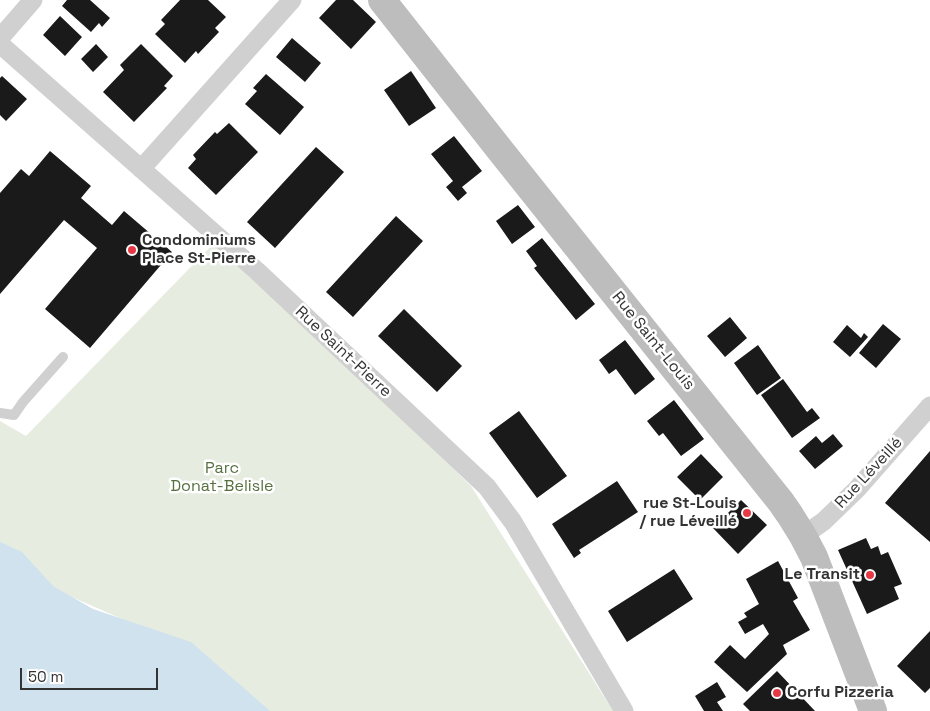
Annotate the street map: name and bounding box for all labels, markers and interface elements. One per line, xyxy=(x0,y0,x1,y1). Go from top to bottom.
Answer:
place label: Condominiums Place St-Pierre xyxy=(142,231,256,269)
marker: Condominiums Place St-Pierre xyxy=(126,244,138,256)
street label: Rue Saint-Louis xyxy=(607,288,699,394)
street label: Rue Saint-Pierre xyxy=(291,302,395,402)
street label: Rue Léveillé xyxy=(831,433,907,513)
park label: Parc Donat-Belisle xyxy=(170,459,274,497)
place label: rue St-Louis / rue Léveillé xyxy=(640,494,737,532)
marker: rue St-Louis / rue Léveillé xyxy=(741,507,753,519)
place label: Le Transit xyxy=(785,565,860,585)
marker: Le Transit xyxy=(864,569,876,581)
scale bar xyxy=(22,658,160,690)
text: 50 m xyxy=(28,667,63,686)
place label: Corfu Pizzeria xyxy=(787,683,894,703)
marker: Corfu Pizzeria xyxy=(771,687,783,699)

